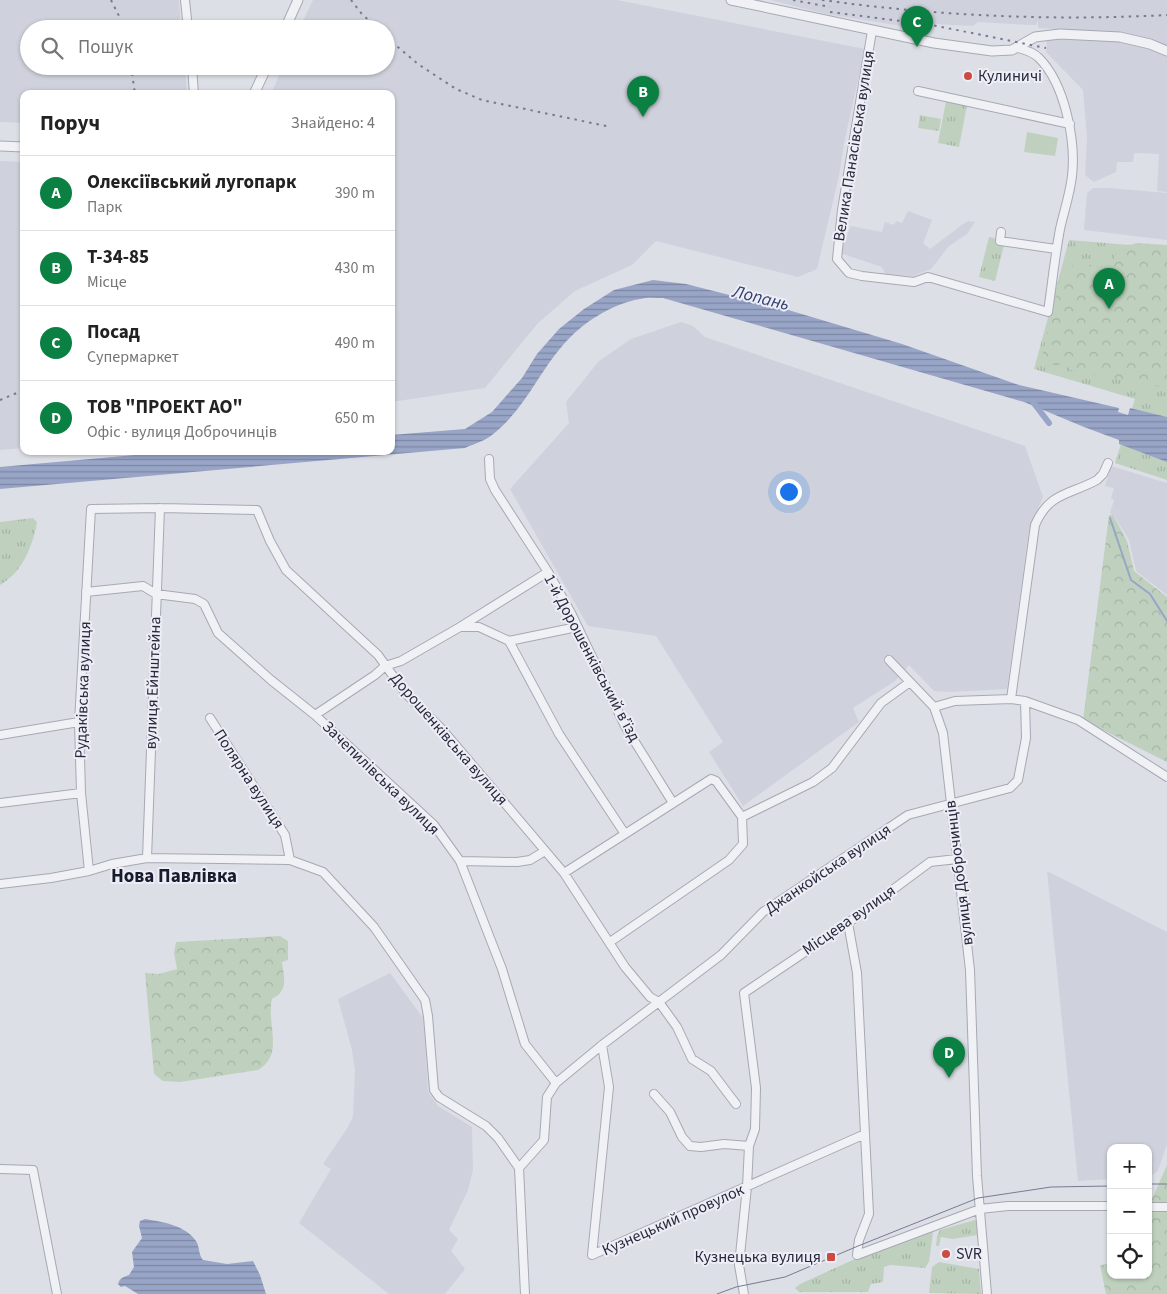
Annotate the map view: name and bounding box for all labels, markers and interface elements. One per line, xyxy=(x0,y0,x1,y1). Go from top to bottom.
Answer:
pin: C xyxy=(901,6,933,47)
search box xyxy=(20,20,395,75)
icon: search xyxy=(38,34,66,62)
text: Пошук xyxy=(78,34,133,61)
street label: Велика Панасівська вулиця xyxy=(828,49,880,243)
place label: Кулиничі xyxy=(978,65,1042,87)
marker: Кулиничі xyxy=(962,70,974,82)
pin: B xyxy=(627,76,659,117)
text: Поруч xyxy=(40,108,100,138)
text: Знайдено: 4 xyxy=(291,112,375,134)
text: Олексіївський лугопарк xyxy=(87,169,296,196)
text: A xyxy=(51,182,61,204)
text: 390 m xyxy=(335,182,375,204)
text: Парк xyxy=(87,196,122,218)
text: Т-34-85 xyxy=(87,244,149,271)
text: B xyxy=(51,257,61,279)
text: 430 m xyxy=(335,257,375,279)
pin: A xyxy=(1093,268,1125,309)
text: Місце xyxy=(87,271,127,293)
water label: Лопань xyxy=(729,279,792,317)
text: Посад xyxy=(87,319,140,346)
text: C xyxy=(51,332,61,354)
text: 490 m xyxy=(335,332,375,354)
text: Супермаркет xyxy=(87,346,179,368)
text: ТОВ "ПРОЕКТ АО" xyxy=(87,394,243,421)
text: D xyxy=(51,407,61,429)
text: 650 m xyxy=(335,407,375,429)
text: Офіс · вулиця Доброчинців xyxy=(87,421,277,443)
your location xyxy=(776,479,802,505)
street label: 1-й Дорошенківський в’їзд xyxy=(538,570,646,746)
street label: вулиця Ейнштейна xyxy=(140,616,166,750)
street label: Рудаківська вулиця xyxy=(70,621,96,759)
street label: Дорошенківська вулиця xyxy=(385,668,513,810)
street label: Зачепилівська вулиця xyxy=(317,716,445,840)
street label: Полярна вулиця xyxy=(208,725,290,833)
street label: вулиця Доброчинців xyxy=(939,799,979,947)
street label: Джанкойська вулиця xyxy=(761,819,895,919)
district label: Нова Павлівка xyxy=(111,863,237,890)
street label: Місцева вулиця xyxy=(798,880,900,960)
pin: D xyxy=(933,1037,965,1078)
map controls xyxy=(1107,1144,1152,1279)
button: + xyxy=(1107,1144,1152,1189)
street label: Кузнецький провулок xyxy=(598,1179,748,1261)
button: − xyxy=(1107,1189,1152,1234)
button: locate xyxy=(1107,1234,1152,1279)
place label: SVR xyxy=(956,1243,982,1265)
place label: Кузнецька вулиця xyxy=(695,1246,821,1268)
marker: SVR xyxy=(940,1248,952,1260)
marker: Кузнецька вулиця xyxy=(825,1251,837,1263)

